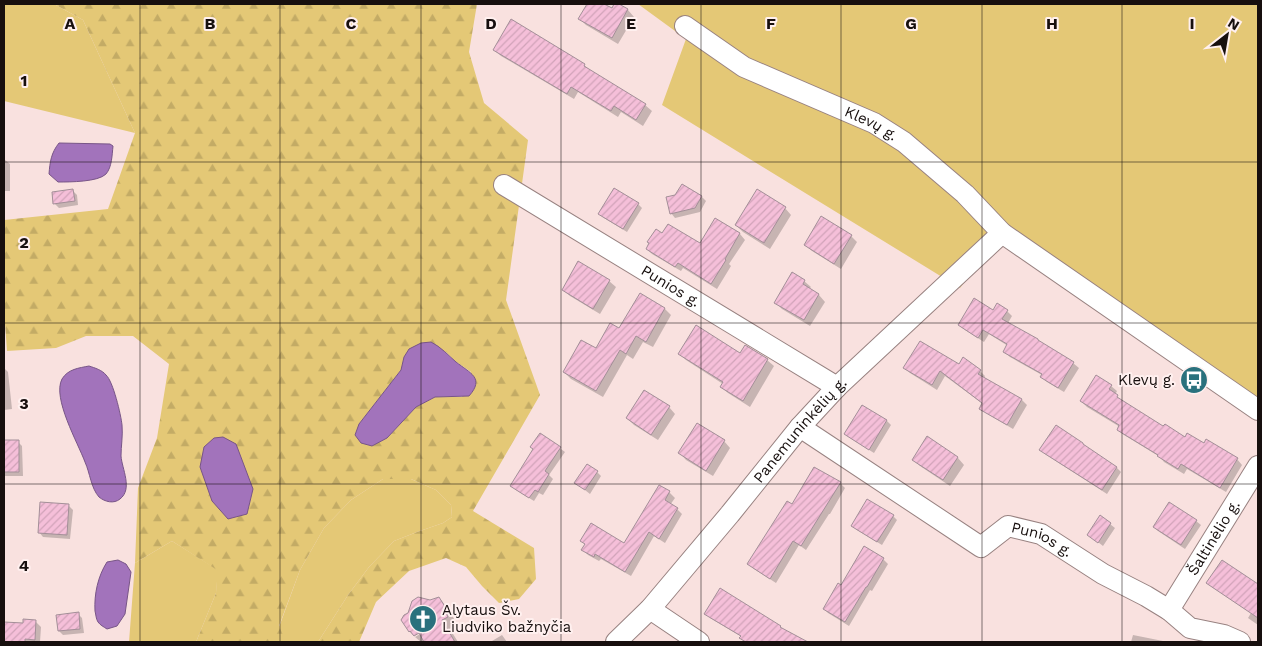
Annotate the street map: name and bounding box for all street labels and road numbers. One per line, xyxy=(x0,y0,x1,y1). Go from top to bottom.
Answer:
street label: Klevų g. xyxy=(842,102,901,145)
street label: Punios g. xyxy=(638,261,703,311)
street label: Panemuninkėlių g. xyxy=(750,374,851,486)
street label: Šaltinėlio g. xyxy=(1183,497,1244,579)
street label: Punios g. xyxy=(1010,518,1076,561)

